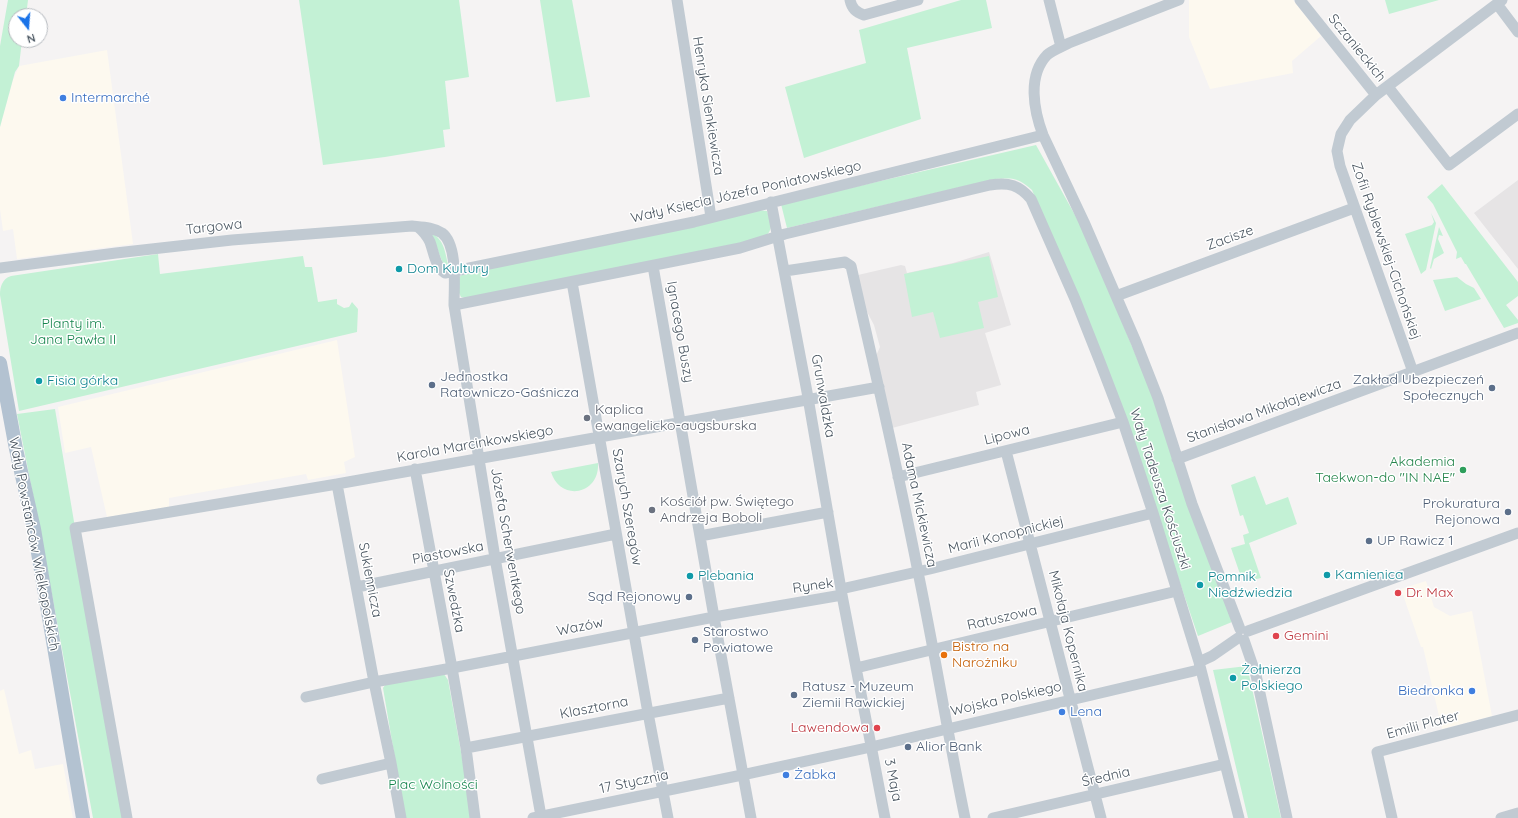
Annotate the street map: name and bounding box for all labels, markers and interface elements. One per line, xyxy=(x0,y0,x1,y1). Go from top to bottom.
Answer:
north arrow xyxy=(8,8,48,48)
street label: Sczanieckich xyxy=(1325,11,1389,85)
text: N xyxy=(25,31,37,46)
street label: Henryka Sienkiewicza xyxy=(689,35,727,177)
place label: Intermarché xyxy=(71,90,150,106)
marker: Intermarché xyxy=(58,93,68,103)
street label: Wały Księcia Józefa Poniatowskiego xyxy=(629,157,863,227)
street label: Zofii Ryblewskiej-Cichońskiej xyxy=(1348,160,1424,342)
street label: Targowa xyxy=(185,216,243,238)
street label: Zacisze xyxy=(1204,222,1256,254)
place label: Dom Kultury xyxy=(407,261,489,277)
marker: Dom Kultury xyxy=(394,264,404,274)
street label: Ignacego Buszy xyxy=(663,280,697,384)
park label: Planty im. Jana Pawła II xyxy=(30,316,116,348)
street label: Grunwaldzka xyxy=(807,353,839,439)
place label: Jednostka Ratowniczo-Gaśnicza xyxy=(440,369,579,402)
place label: Zakład Ubezpieczeń Społecznych xyxy=(1353,372,1484,404)
place label: Fisia górka xyxy=(47,373,118,389)
street label: Stanisława Mikołajewicza xyxy=(1185,375,1343,447)
marker: Fisia górka xyxy=(34,376,44,386)
marker: Jednostka Ratowniczo-Gaśnicza xyxy=(427,380,437,390)
marker: Zakład Ubezpieczeń Społecznych xyxy=(1487,383,1497,393)
place label: Kaplica ewangelicko-augsburska xyxy=(595,402,757,434)
street label: Wały Tadeusza Kościuszki xyxy=(1126,406,1194,572)
marker: Kaplica ewangelicko-augsburska xyxy=(582,413,592,423)
street label: Lipowa xyxy=(982,421,1032,449)
street label: Karola Marcinkowskiego xyxy=(396,422,554,466)
street label: Wały Powstańców Wielkopolskich xyxy=(5,436,63,652)
street label: Adama Mickiewicza xyxy=(898,441,940,569)
street label: Szarych Szeregów xyxy=(608,447,646,567)
place label: Akademia Taekwon-do "IN NAE" xyxy=(1315,454,1455,486)
marker: Akademia Taekwon-do "IN NAE" xyxy=(1458,465,1468,475)
street label: Józefa Scherwentkego xyxy=(487,466,529,616)
place label: Kościół pw. Świętego Andrzeja Boboli xyxy=(660,494,794,526)
place label: Prokuratura Rejonowa xyxy=(1423,496,1500,528)
marker: Kościół pw. Świętego Andrzeja Boboli xyxy=(647,505,657,515)
marker: Prokuratura Rejonowa xyxy=(1503,507,1513,517)
street label: Marii Konopnickiej xyxy=(947,513,1065,557)
place label: UP Rawicz 1 xyxy=(1377,533,1453,549)
marker: UP Rawicz 1 xyxy=(1364,536,1374,546)
street label: Piastowska xyxy=(411,538,485,568)
street label: Sukiennicza xyxy=(355,541,385,619)
place label: Kamienica xyxy=(1335,567,1403,583)
street label: Szwedzka xyxy=(440,568,468,634)
place label: Plebania xyxy=(698,568,754,584)
street label: Mikołaja Kopernika xyxy=(1045,569,1091,693)
place label: Pomnik Niedźwiedzia xyxy=(1208,569,1292,602)
marker: Kamienica xyxy=(1322,570,1332,580)
marker: Plebania xyxy=(685,571,695,581)
street label: Rynek xyxy=(792,575,834,597)
marker: Pomnik Niedźwiedzia xyxy=(1195,580,1205,590)
place label: Dr. Max xyxy=(1406,585,1453,601)
marker: Dr. Max xyxy=(1393,588,1403,598)
place label: Sąd Rejonowy xyxy=(588,589,681,605)
marker: Sąd Rejonowy xyxy=(684,592,694,602)
street label: Ratuszowa xyxy=(965,602,1039,634)
street label: Wazów xyxy=(555,614,605,640)
place label: Starostwo Powiatowe xyxy=(703,624,773,656)
place label: Gemini xyxy=(1284,628,1328,644)
marker: Gemini xyxy=(1271,631,1281,641)
marker: Starostwo Powiatowe xyxy=(690,635,700,645)
place label: Bistro na Narożniku xyxy=(952,639,1017,672)
marker: Bistro na Narożniku xyxy=(939,650,949,660)
place label: Żołnierza Polskiego xyxy=(1241,662,1303,694)
marker: Żołnierza Polskiego xyxy=(1228,673,1238,683)
street label: Wojska Polskiego xyxy=(949,678,1063,720)
place label: Ratusz - Muzeum Ziemii Rawickiej xyxy=(802,679,914,712)
place label: Biedronka xyxy=(1398,683,1464,699)
marker: Biedronka xyxy=(1467,686,1477,696)
marker: Ratusz - Muzeum Ziemii Rawickiej xyxy=(789,690,799,700)
street label: Klasztorna xyxy=(558,693,630,723)
place label: Lena xyxy=(1070,704,1102,720)
marker: Lena xyxy=(1057,707,1067,717)
street label: Emilii Plater xyxy=(1385,707,1461,743)
place label: Lawendowa xyxy=(791,720,869,736)
marker: Lawendowa xyxy=(872,723,882,733)
place label: Alior Bank xyxy=(916,739,982,755)
marker: Alior Bank xyxy=(903,742,913,752)
street label: 3 Maja xyxy=(881,757,905,803)
street label: Średnia xyxy=(1080,763,1132,791)
street label: 17 Stycznia xyxy=(598,766,670,798)
place label: Żabka xyxy=(794,767,836,783)
marker: Żabka xyxy=(781,770,791,780)
park label: Plac Wolności xyxy=(388,777,478,793)

